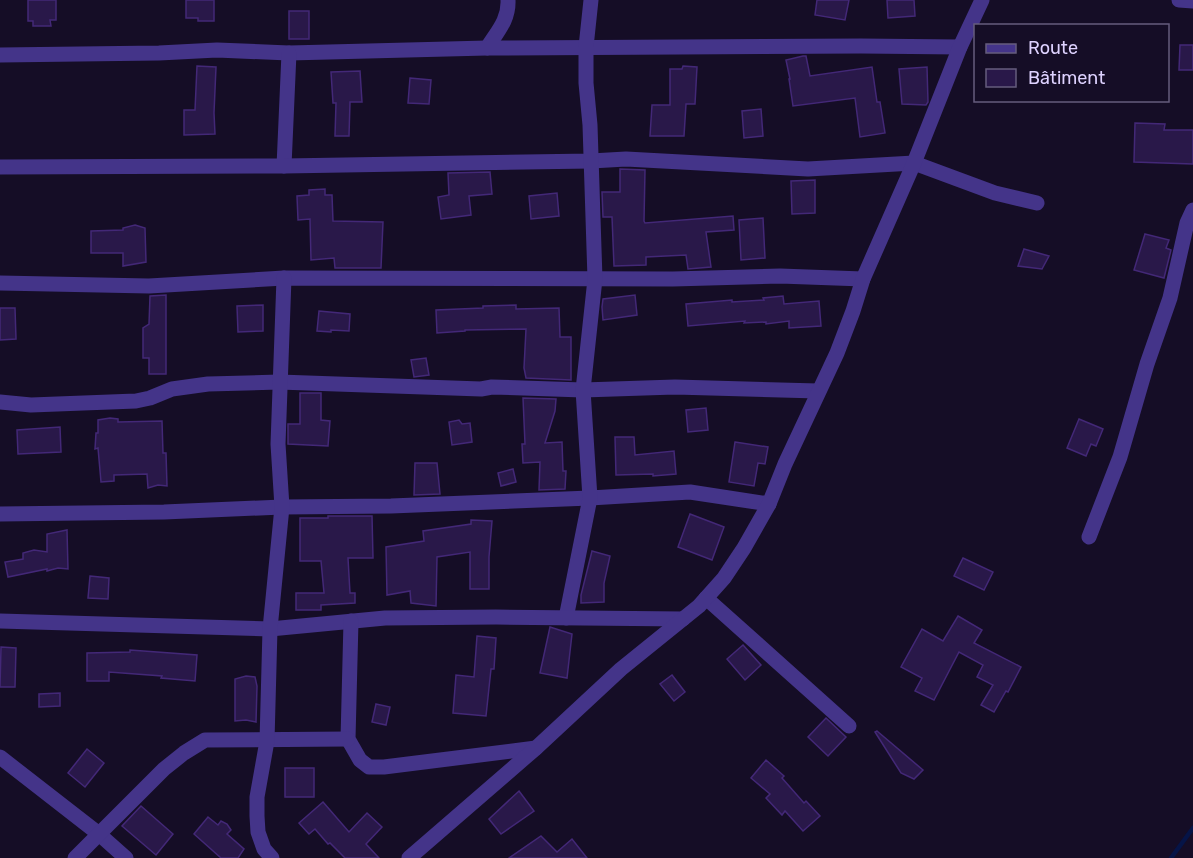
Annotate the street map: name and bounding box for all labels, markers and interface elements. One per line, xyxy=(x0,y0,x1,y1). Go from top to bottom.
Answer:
legend xyxy=(974,24,1169,102)
text: Route xyxy=(1028,37,1078,59)
text: Bâtiment xyxy=(1028,67,1105,89)

